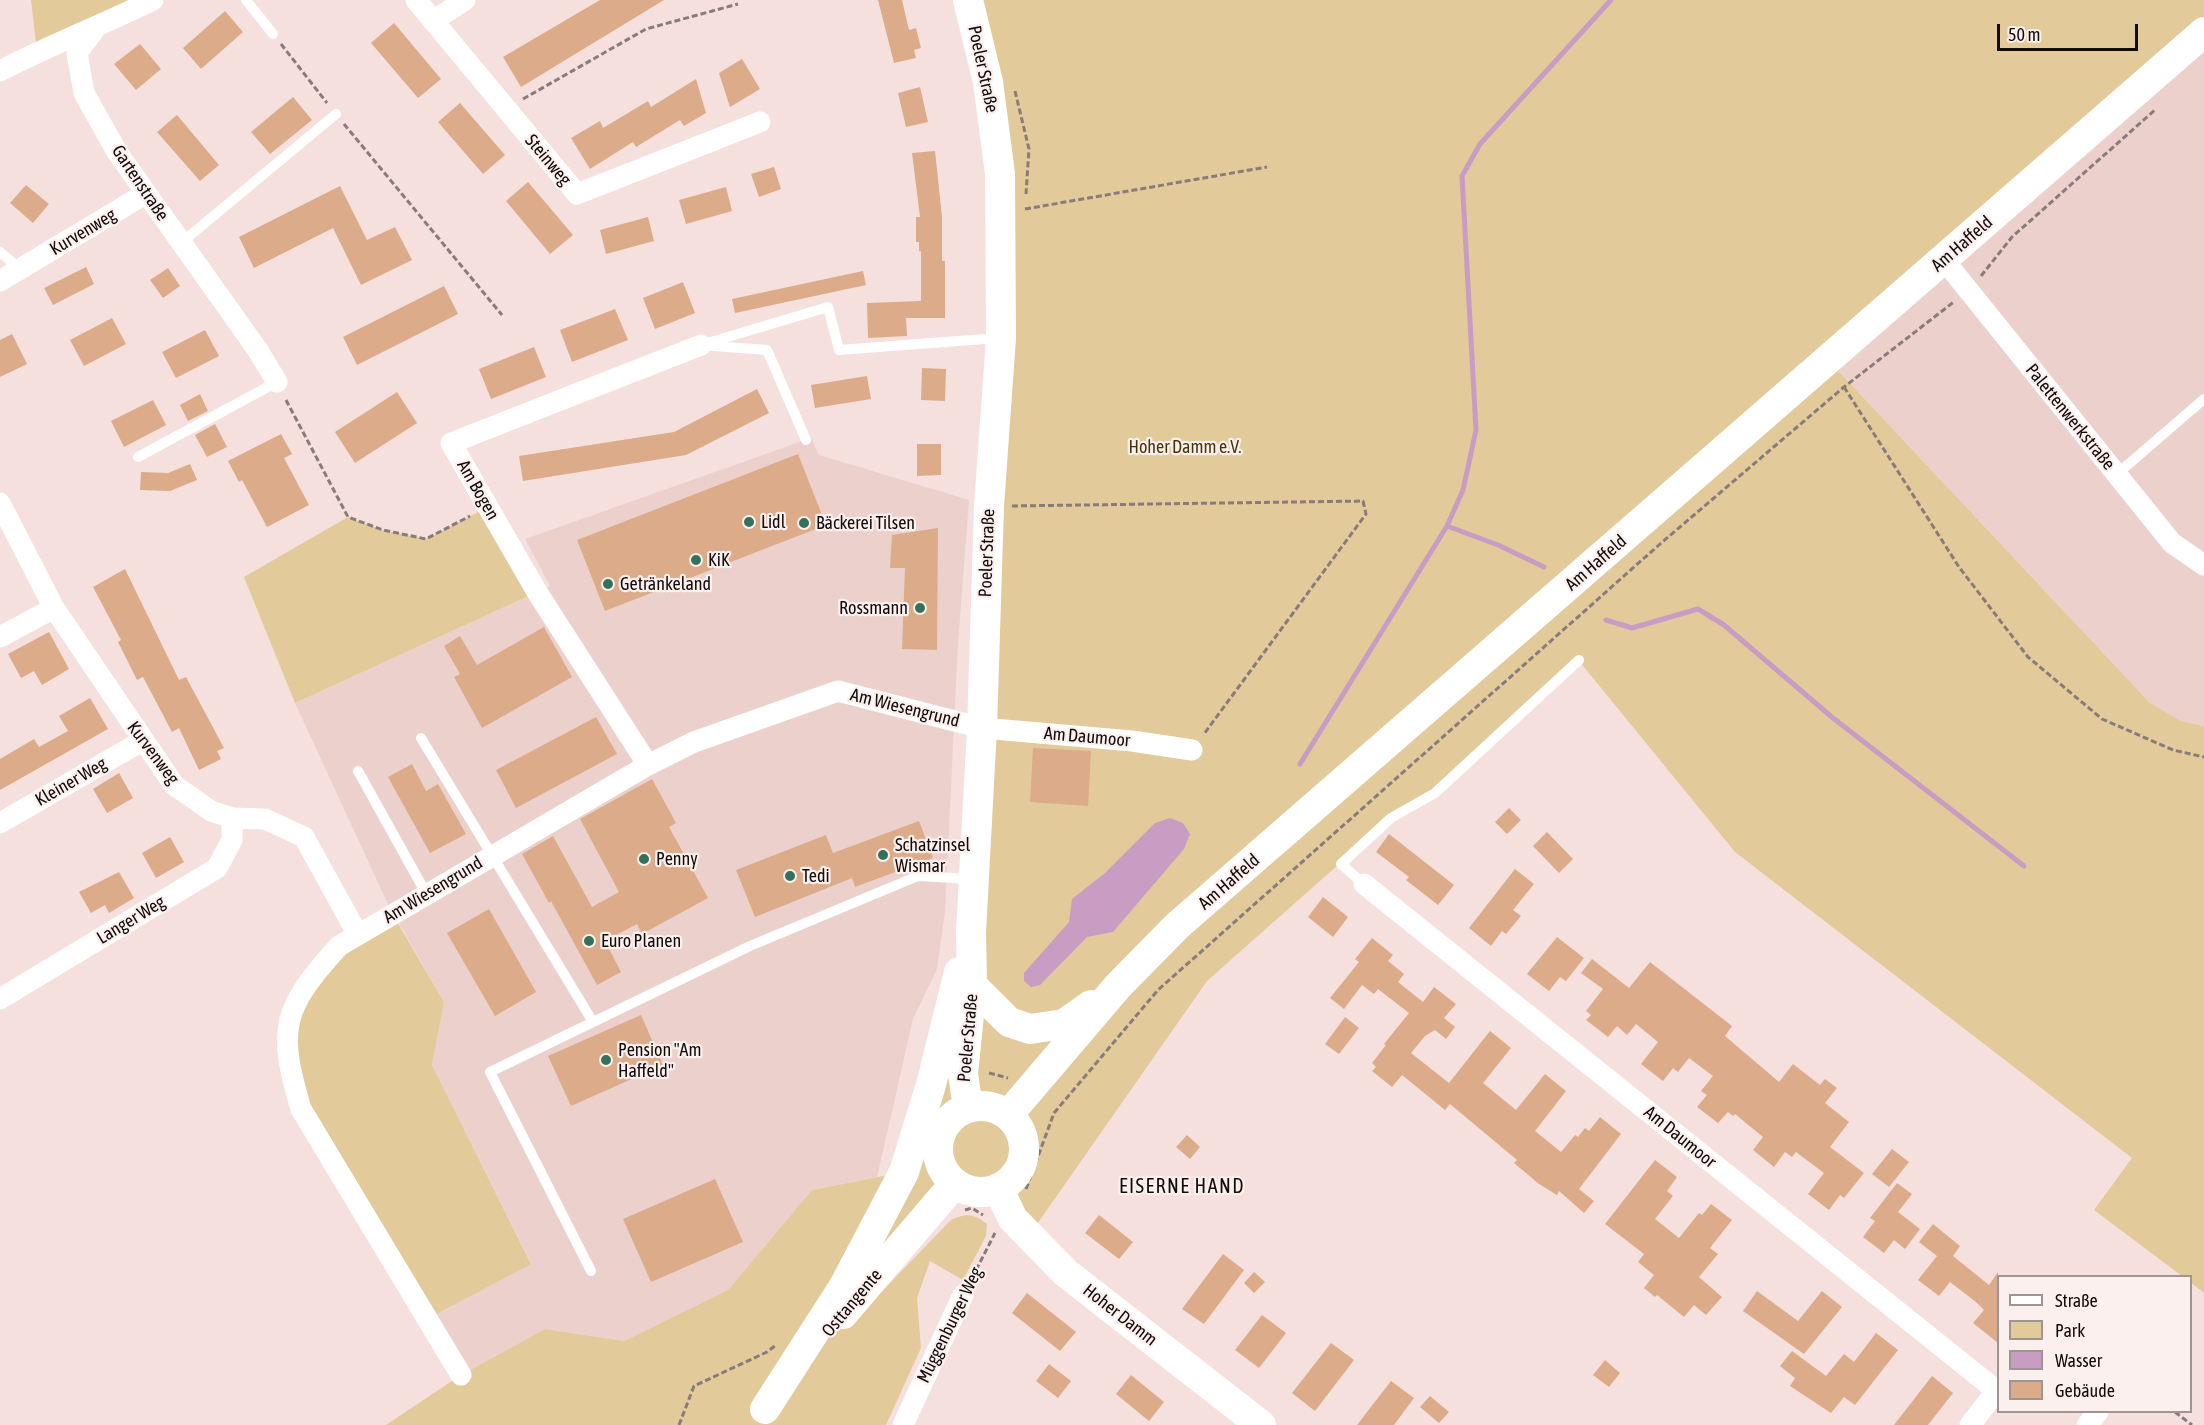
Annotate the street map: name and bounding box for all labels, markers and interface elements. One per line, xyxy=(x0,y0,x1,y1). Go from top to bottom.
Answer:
scale bar xyxy=(2000,12,2141,50)
street label: Poeler Straße xyxy=(963,23,1003,115)
text: 50 m xyxy=(2008,24,2040,45)
street label: Steinweg xyxy=(520,130,576,190)
street label: Gartenstraße xyxy=(107,141,173,225)
street label: Kurvenweg xyxy=(46,204,120,260)
street label: Am Haffeld xyxy=(1927,212,1997,276)
street label: Palettenwerkstraße xyxy=(2021,360,2119,474)
park label: Hoher Damm e.V. xyxy=(1128,436,1242,458)
street label: Am Bogen xyxy=(452,456,504,524)
street label: Poeler Straße xyxy=(975,508,999,598)
place label: Lidl xyxy=(761,511,785,533)
place label: Bäckerei Tilsen xyxy=(816,512,915,534)
marker: Lidl xyxy=(742,515,756,529)
marker: Bäckerei Tilsen xyxy=(797,516,811,530)
street label: Am Haffeld xyxy=(1561,531,1631,595)
place label: KiK xyxy=(708,549,730,571)
marker: KiK xyxy=(689,553,703,567)
place label: Getränkeland xyxy=(620,573,711,595)
marker: Getränkeland xyxy=(601,577,615,591)
place label: Rossmann xyxy=(839,597,908,619)
marker: Rossmann xyxy=(913,601,927,615)
street label: Am Wiesengrund xyxy=(848,684,962,732)
street label: Kurvenweg xyxy=(122,717,184,789)
street label: Am Daumoor xyxy=(1043,722,1131,752)
street label: Kleiner Weg xyxy=(31,753,111,811)
place label: Schatzinsel Wismar xyxy=(895,834,970,876)
place label: Penny xyxy=(656,848,698,870)
marker: Schatzinsel Wismar xyxy=(876,848,890,862)
street label: Am Haffeld xyxy=(1194,850,1264,914)
street label: Am Wiesengrund xyxy=(379,852,487,928)
marker: Penny xyxy=(637,852,651,866)
place label: Tedi xyxy=(802,865,830,887)
marker: Tedi xyxy=(783,869,797,883)
street label: Langer Weg xyxy=(93,891,169,949)
place label: Euro Planen xyxy=(601,930,681,952)
marker: Euro Planen xyxy=(582,934,596,948)
street label: Poeler Straße xyxy=(953,993,983,1083)
place label: Pension "Am Haffeld" xyxy=(618,1039,701,1082)
marker: Pension "Am Haffeld" xyxy=(599,1053,613,1067)
street label: Am Daumoor xyxy=(1640,1101,1720,1173)
district label: EISERNE HAND xyxy=(1119,1175,1245,1199)
street label: Müggenburger Weg xyxy=(913,1264,987,1386)
street label: Osttangente xyxy=(817,1265,887,1341)
legend xyxy=(1997,1275,2192,1413)
street label: Hoher Damm xyxy=(1079,1279,1161,1351)
text: Straße xyxy=(2055,1290,2098,1311)
text: Park xyxy=(2055,1320,2085,1341)
text: Wasser xyxy=(2055,1350,2102,1371)
text: Gebäude xyxy=(2055,1380,2115,1401)

